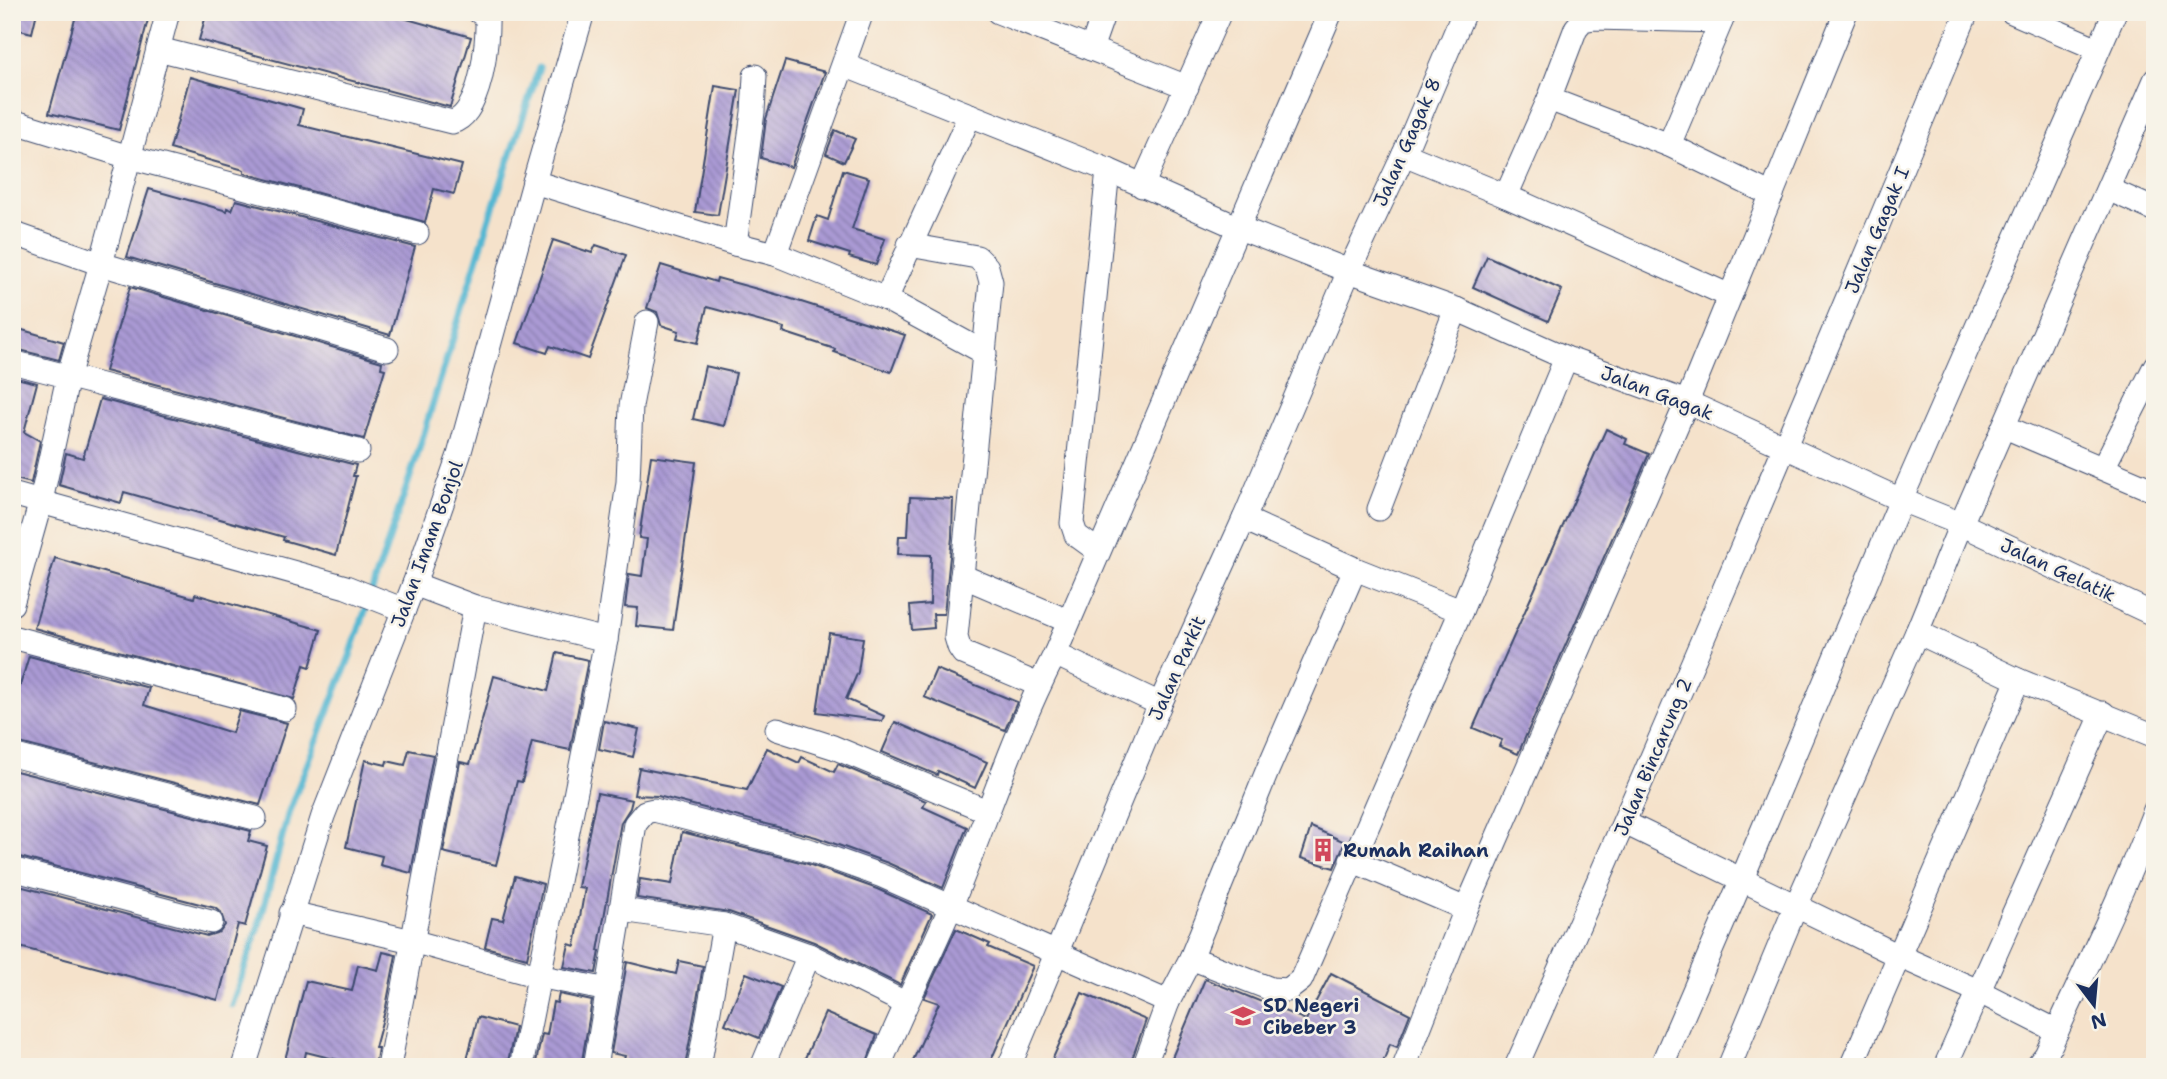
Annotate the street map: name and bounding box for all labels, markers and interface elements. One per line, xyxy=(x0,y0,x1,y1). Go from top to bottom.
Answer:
street label: Jalan Gagak 8 xyxy=(1367,74,1447,210)
street label: Jalan Gagak I xyxy=(1839,163,1915,297)
street label: Jalan Gagak xyxy=(1597,360,1717,426)
street label: Jalan Imam Bonjol xyxy=(385,457,469,631)
street label: Jalan Gelatik xyxy=(1996,532,2120,608)
street label: Jalan Parkit xyxy=(1143,612,1211,724)
street label: Jalan Bincarung 2 xyxy=(1608,674,1698,840)
building icon: Rumah Raihan xyxy=(1309,836,1337,864)
place label: Rumah Raihan xyxy=(1343,838,1489,863)
north arrow xyxy=(2058,970,2128,1040)
place label: SD Negeri Cibeber 3 xyxy=(1263,993,1359,1040)
school or university icon: SD Negeri Cibeber 3 xyxy=(1229,1002,1257,1030)
text: N xyxy=(2088,1007,2109,1035)

